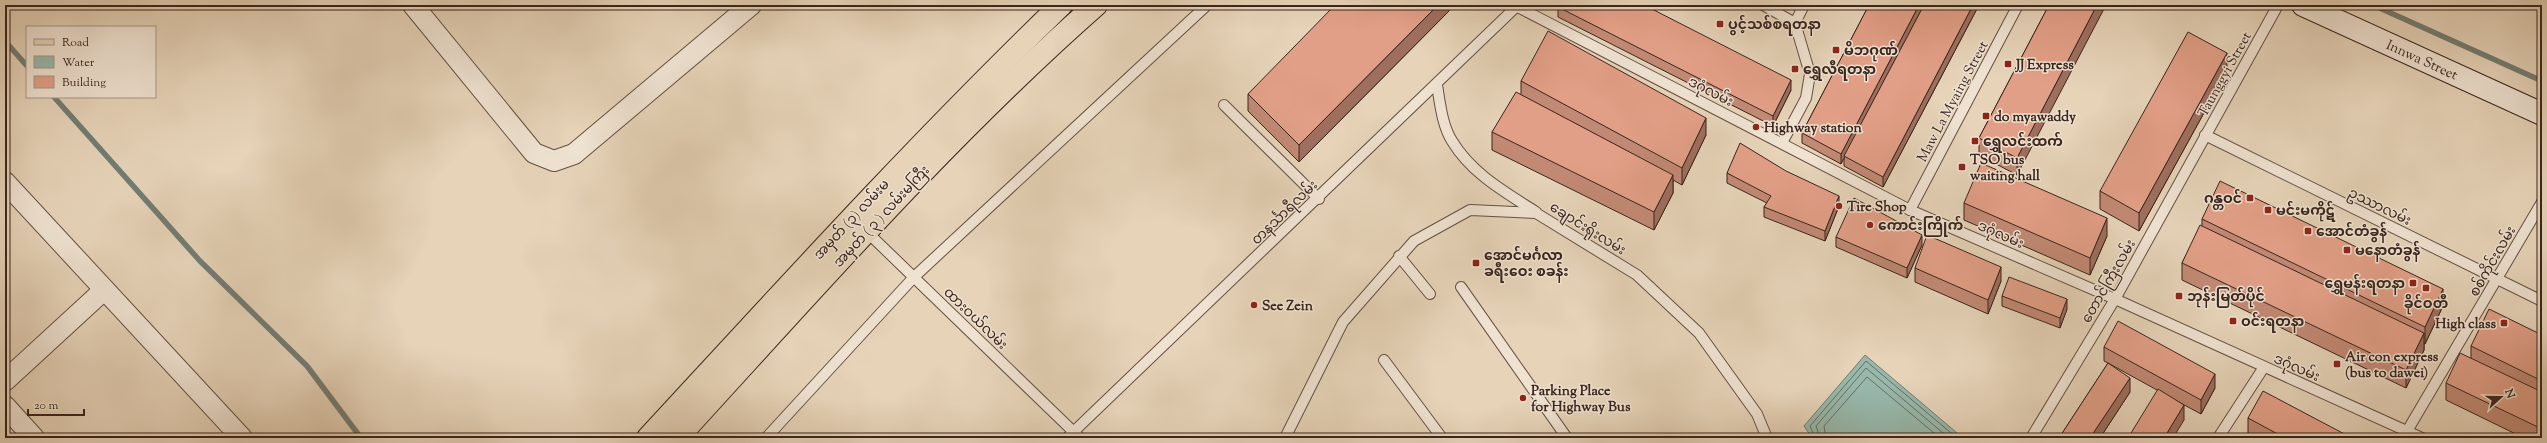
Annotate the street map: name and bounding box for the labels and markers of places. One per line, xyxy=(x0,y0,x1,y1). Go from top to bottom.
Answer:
place label: ပွင့်သစ်စရတနာ xyxy=(1728,14,1821,36)
marker: ပွင့်သစ်စရတနာ xyxy=(1715,19,1725,29)
place label: မိဘဂုဏ် xyxy=(1844,40,1898,62)
marker: မိဘဂုဏ် xyxy=(1831,45,1841,55)
place label: JJ Express xyxy=(2015,56,2074,76)
place label: ရွှေလီရတနာ xyxy=(1803,59,1876,81)
marker: JJ Express xyxy=(2003,59,2013,69)
marker: ရွှေလီရတနာ xyxy=(1790,64,1800,74)
place label: do myawaddy xyxy=(1994,108,2076,128)
marker: do myawaddy xyxy=(1981,111,1991,121)
place label: Highway station xyxy=(1764,119,1863,139)
marker: Highway station xyxy=(1751,122,1761,132)
place label: ရွှေလင်းထက် xyxy=(1983,131,2063,153)
marker: ရွှေလင်းထက် xyxy=(1970,136,1980,146)
place label: TSO bus waiting hall xyxy=(1970,151,2040,187)
marker: TSO bus waiting hall xyxy=(1957,162,1967,172)
place label: ဂန္တဝင် xyxy=(2204,188,2242,210)
marker: ဂန္တဝင် xyxy=(2245,193,2255,203)
place label: Tire Shop xyxy=(1847,198,1907,218)
place label: မင်းမကိုဋ် xyxy=(2276,200,2336,222)
marker: Tire Shop xyxy=(1834,201,1844,211)
marker: မင်းမကိုဋ် xyxy=(2263,205,2273,215)
place label: ကောင်းကြိုက် xyxy=(1878,215,1963,237)
marker: ကောင်းကြိုက် xyxy=(1865,220,1875,230)
place label: အောင်တံခွန် xyxy=(2316,221,2387,243)
marker: အောင်တံခွန် xyxy=(2303,226,2313,236)
place label: မနောတံခွန် xyxy=(2355,240,2420,262)
place label: အောင်မင်္ဂလာ ခရီးဝေး စခန်း xyxy=(1484,245,1569,283)
marker: မနောတံခွန် xyxy=(2342,245,2352,255)
marker: အောင်မင်္ဂလာ ခရီးဝေး စခန်း xyxy=(1471,258,1481,268)
place label: ရွှေမန်းရတနာ xyxy=(2325,273,2405,295)
marker: ရွှေမန်းရတနာ xyxy=(2408,278,2418,288)
marker: ခိုင်ဝတီ xyxy=(2421,283,2431,293)
place label: ဘုန်းမြတ်ပိုင် xyxy=(2187,286,2265,308)
marker: ဘုန်းမြတ်ပိုင် xyxy=(2174,291,2184,301)
place label: ခိုင်ဝတီ xyxy=(2404,293,2448,315)
place label: See Zein xyxy=(1262,297,1314,317)
marker: See Zein xyxy=(1249,300,1259,310)
place label: ဝင်းရတနာ xyxy=(2241,311,2305,333)
place label: High class xyxy=(2435,315,2496,335)
marker: ဝင်းရတနာ xyxy=(2228,316,2238,326)
marker: High class xyxy=(2499,318,2509,328)
place label: Air con express (bus to dawei) xyxy=(2345,348,2439,384)
marker: Air con express (bus to dawei) xyxy=(2332,359,2342,369)
place label: Parking Place for Highway Bus xyxy=(1531,382,1631,418)
marker: Parking Place for Highway Bus xyxy=(1518,393,1528,403)

